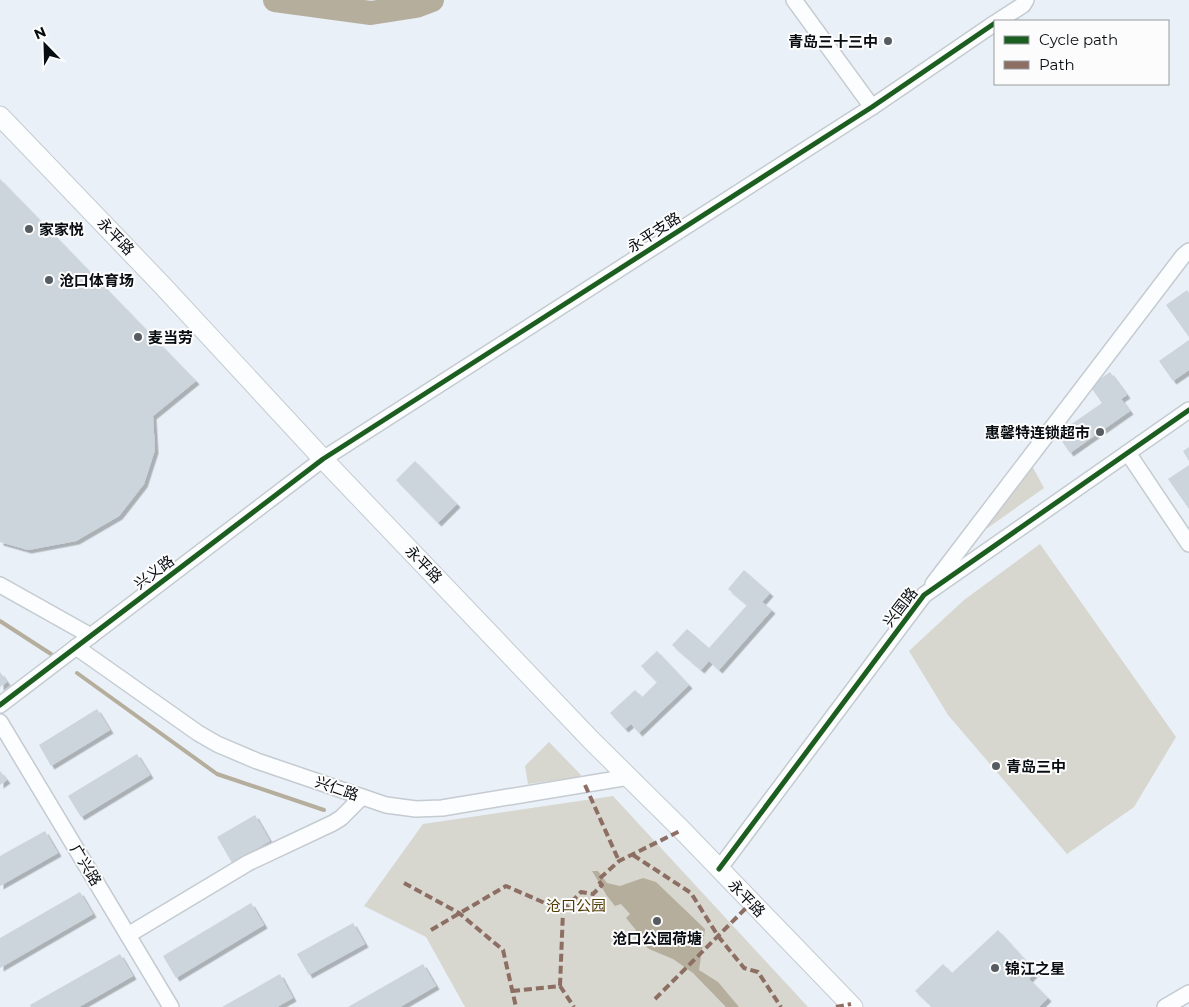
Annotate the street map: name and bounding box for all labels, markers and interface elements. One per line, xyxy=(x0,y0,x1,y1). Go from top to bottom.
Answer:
north arrow xyxy=(20,20,70,70)
legend xyxy=(994,20,1169,85)
text: N xyxy=(31,23,49,44)
text: Cycle path xyxy=(1039,30,1118,49)
place label: 青岛三十三中 xyxy=(788,32,878,51)
marker: 青岛三十三中 xyxy=(882,35,894,47)
text: Path xyxy=(1039,55,1075,74)
street label: 永平支路 xyxy=(624,208,684,256)
street label: 永平路 xyxy=(94,213,138,259)
place label: 家家悦 xyxy=(39,220,84,239)
marker: 家家悦 xyxy=(23,223,35,235)
place label: 沧口体育场 xyxy=(59,271,134,290)
marker: 沧口体育场 xyxy=(43,274,55,286)
place label: 麦当劳 xyxy=(148,328,193,347)
marker: 麦当劳 xyxy=(132,331,144,343)
place label: 惠馨特连锁超市 xyxy=(985,423,1090,442)
marker: 惠馨特连锁超市 xyxy=(1094,426,1106,438)
street label: 永平路 xyxy=(402,541,446,587)
street label: 兴义路 xyxy=(130,551,178,593)
street label: 兴国路 xyxy=(879,583,921,631)
place label: 青岛三中 xyxy=(1006,757,1066,776)
marker: 青岛三中 xyxy=(990,760,1002,772)
street label: 兴仁路 xyxy=(313,772,361,804)
street label: 广兴路 xyxy=(66,841,106,889)
street label: 永平路 xyxy=(725,875,769,921)
park label: 沧口公园 xyxy=(546,896,606,915)
marker: 沧口公园荷塘 xyxy=(651,915,663,927)
place label: 沧口公园荷塘 xyxy=(612,929,702,948)
place label: 锦江之星 xyxy=(1005,959,1065,978)
marker: 锦江之星 xyxy=(989,962,1001,974)

